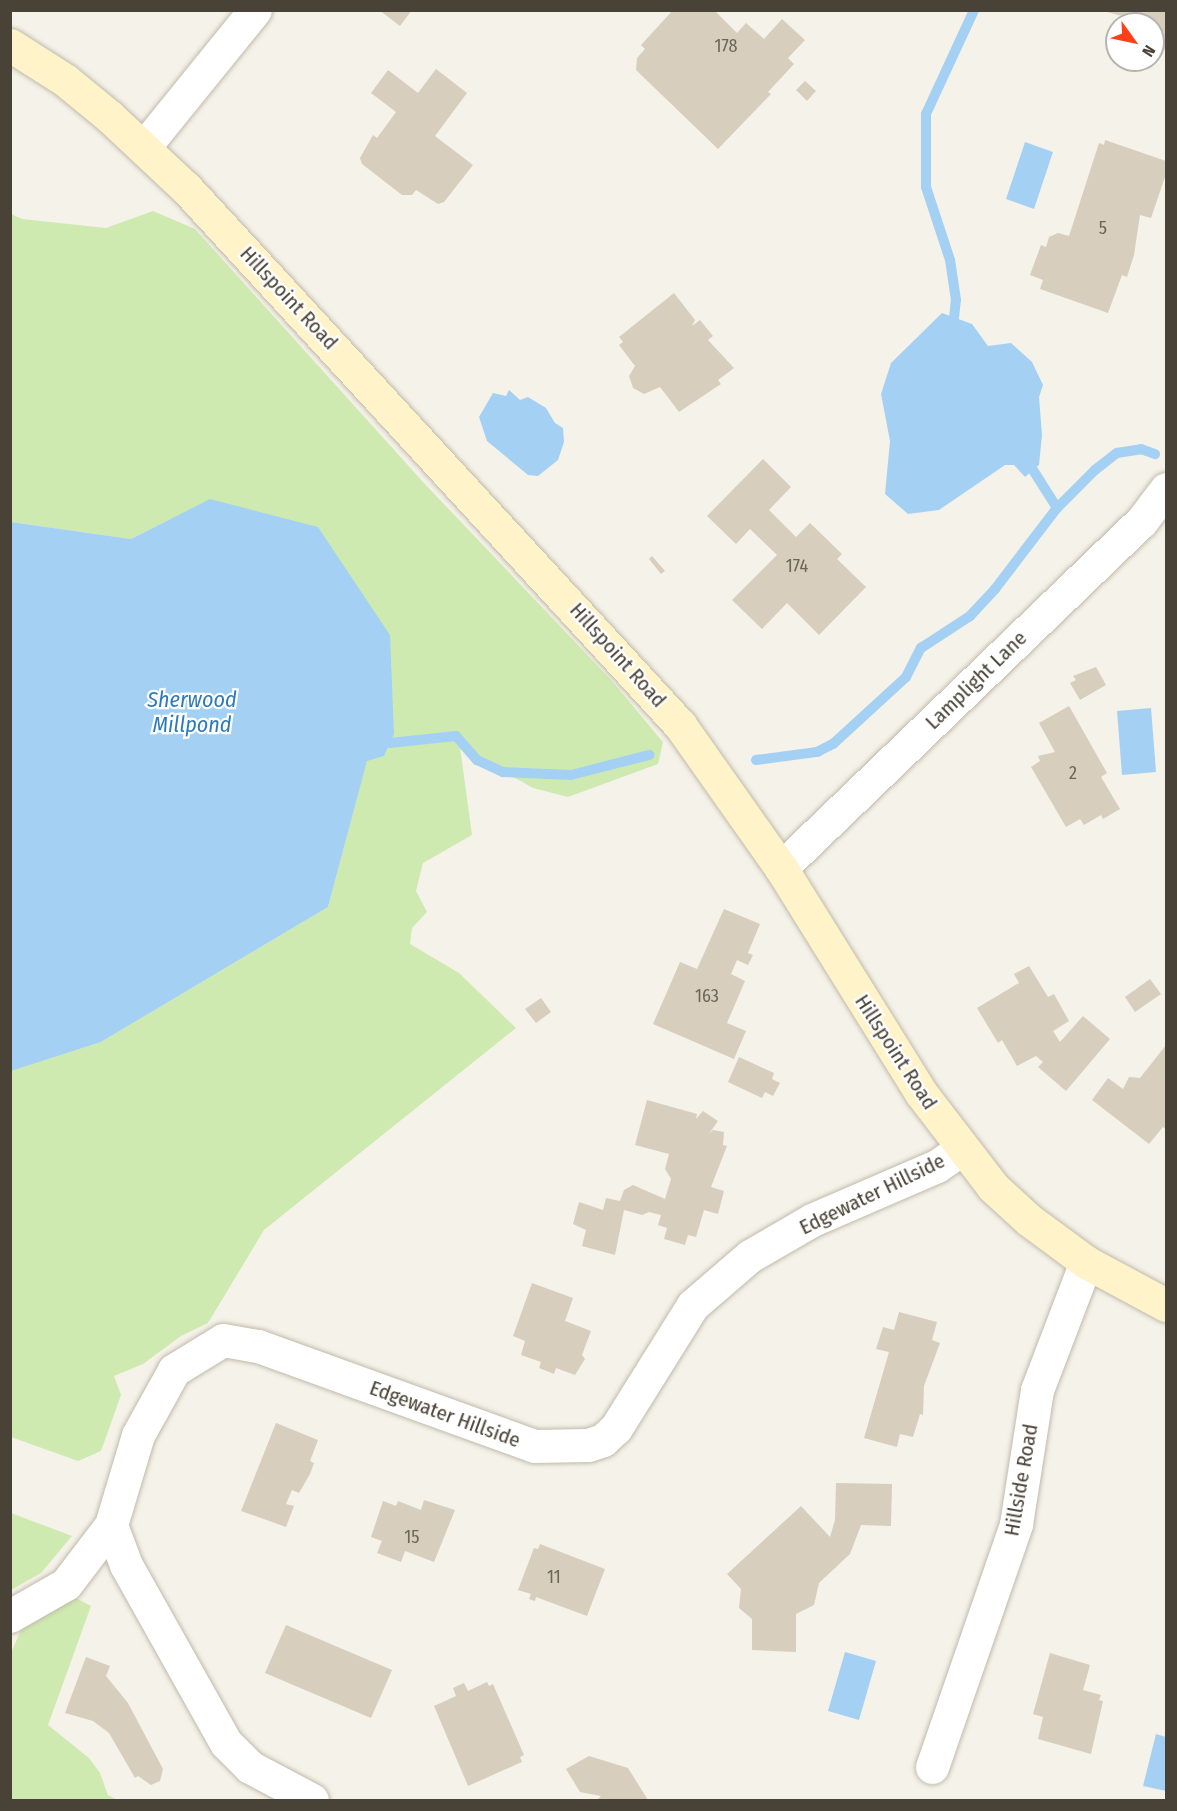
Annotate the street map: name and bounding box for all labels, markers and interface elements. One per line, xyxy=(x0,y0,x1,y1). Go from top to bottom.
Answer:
north arrow xyxy=(1105,12,1165,72)
house number: 178 xyxy=(715,35,737,57)
text: N xyxy=(1138,42,1159,60)
house number: 5 xyxy=(1099,217,1107,239)
street label: Hillspoint Road xyxy=(235,241,343,355)
house number: 174 xyxy=(786,555,808,577)
street label: Hillspoint Road xyxy=(564,598,672,712)
street label: Lamplight Lane xyxy=(920,625,1032,735)
water label: Sherwood Millpond xyxy=(147,686,237,738)
house number: 2 xyxy=(1069,762,1077,784)
house number: 163 xyxy=(695,985,719,1007)
street label: Hillspoint Road xyxy=(849,990,943,1114)
street label: Edgewater Hillside xyxy=(795,1148,949,1240)
street label: Edgewater Hillside xyxy=(366,1375,524,1453)
street label: Hillside Road xyxy=(999,1422,1043,1538)
house number: 15 xyxy=(404,1526,420,1548)
house number: 11 xyxy=(547,1566,561,1588)

